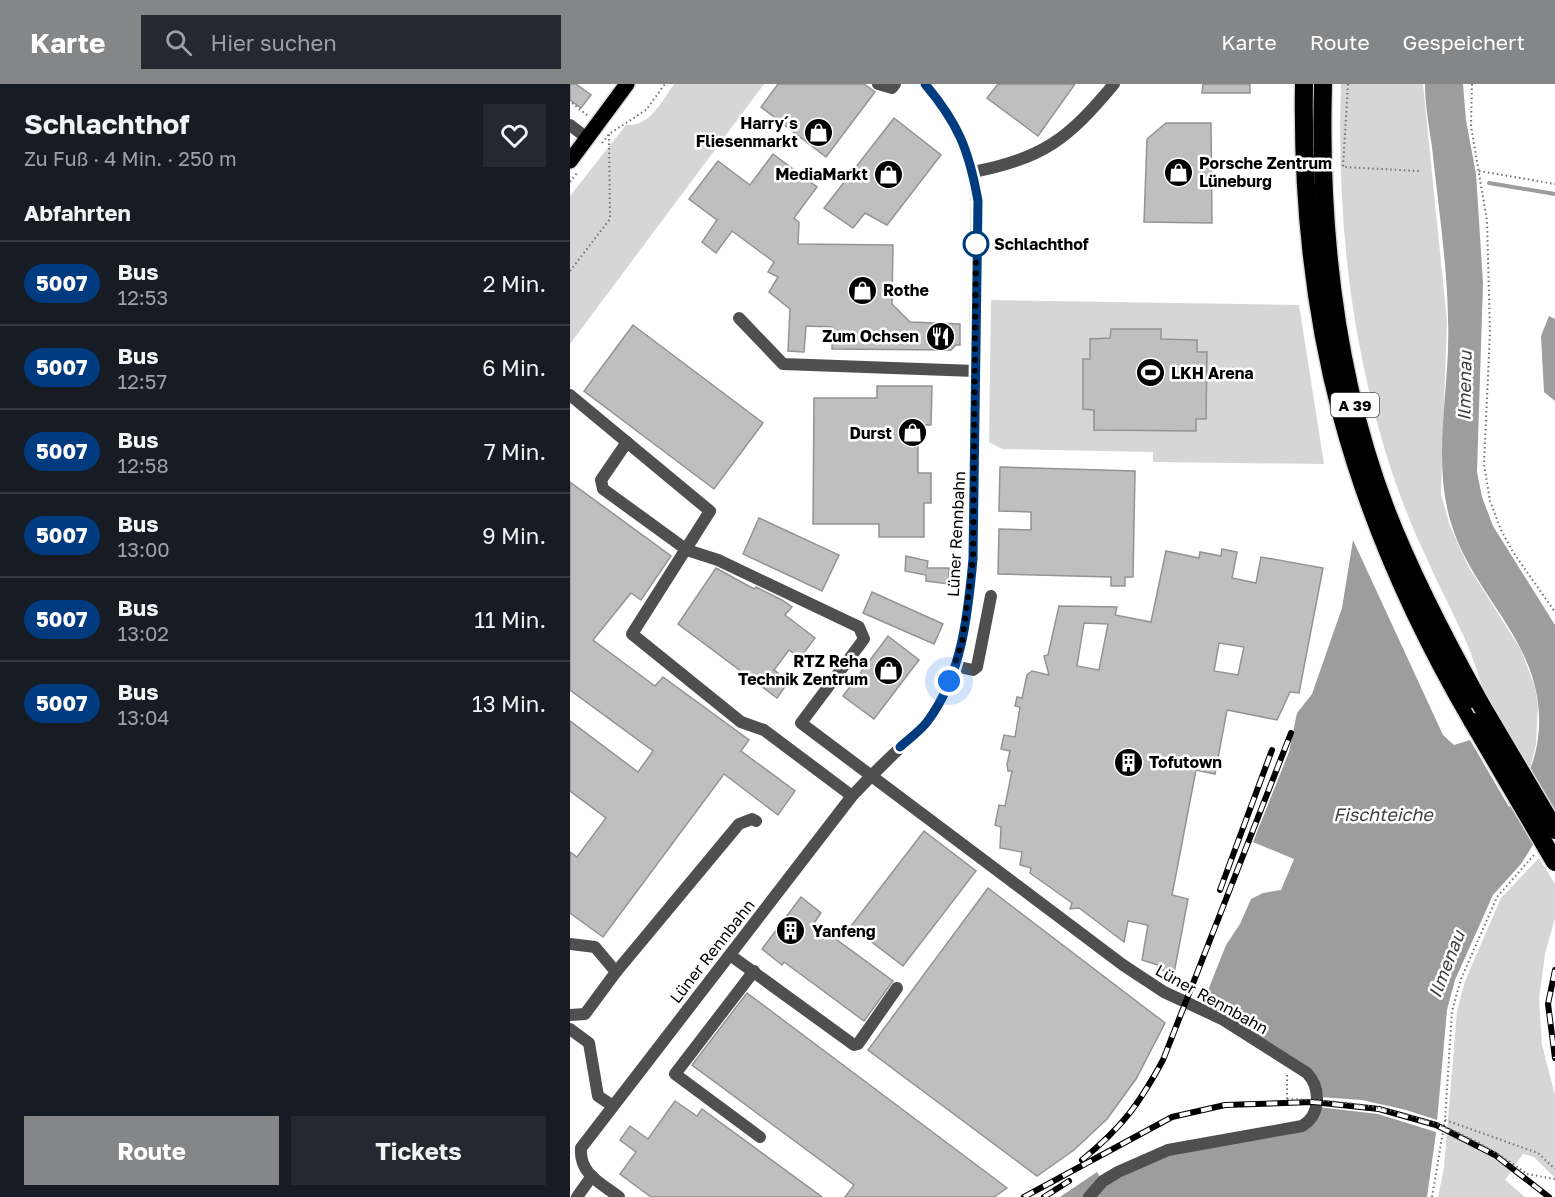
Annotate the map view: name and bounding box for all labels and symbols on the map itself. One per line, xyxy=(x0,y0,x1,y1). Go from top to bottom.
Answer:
place label: Harry´s Fliesenmarkt xyxy=(696,113,798,151)
shop icon: Harry´s Fliesenmarkt xyxy=(803,116,835,148)
place label: Porsche Zentrum Lüneburg xyxy=(1199,153,1332,191)
shop icon: Porsche Zentrum Lüneburg xyxy=(1162,156,1194,188)
shop icon: MediaMarkt xyxy=(873,158,905,190)
place label: MediaMarkt xyxy=(775,164,868,184)
marker: Schlachthof xyxy=(963,231,989,257)
place label: Schlachthof xyxy=(994,234,1089,254)
shop icon: Rothe xyxy=(846,274,878,306)
place label: Rothe xyxy=(883,280,929,300)
restaurant icon: Zum Ochsen xyxy=(924,320,956,352)
place label: Zum Ochsen xyxy=(822,326,919,346)
water label: Ilmenau xyxy=(1452,350,1476,421)
sports icon: LKH Arena xyxy=(1134,357,1166,389)
place label: LKH Arena xyxy=(1171,363,1254,383)
road number: A 39 xyxy=(1331,393,1379,417)
shop icon: Durst xyxy=(897,417,929,449)
place label: Durst xyxy=(850,423,892,443)
street label: Lüner Rennbahn xyxy=(943,471,969,597)
place label: RTZ Reha Technik Zentrum xyxy=(738,651,868,689)
shop icon: RTZ Reha Technik Zentrum xyxy=(873,654,905,686)
your location xyxy=(934,666,964,696)
building icon: Tofutown xyxy=(1112,746,1144,778)
place label: Tofutown xyxy=(1149,752,1222,772)
water label: Fischteiche xyxy=(1333,803,1434,825)
street label: Lüner Rennbahn xyxy=(665,895,759,1007)
building icon: Yanfeng xyxy=(775,915,807,947)
place label: Yanfeng xyxy=(812,921,876,941)
water label: Ilmenau xyxy=(1423,926,1469,1001)
street label: Lüner Rennbahn xyxy=(1152,960,1272,1038)

